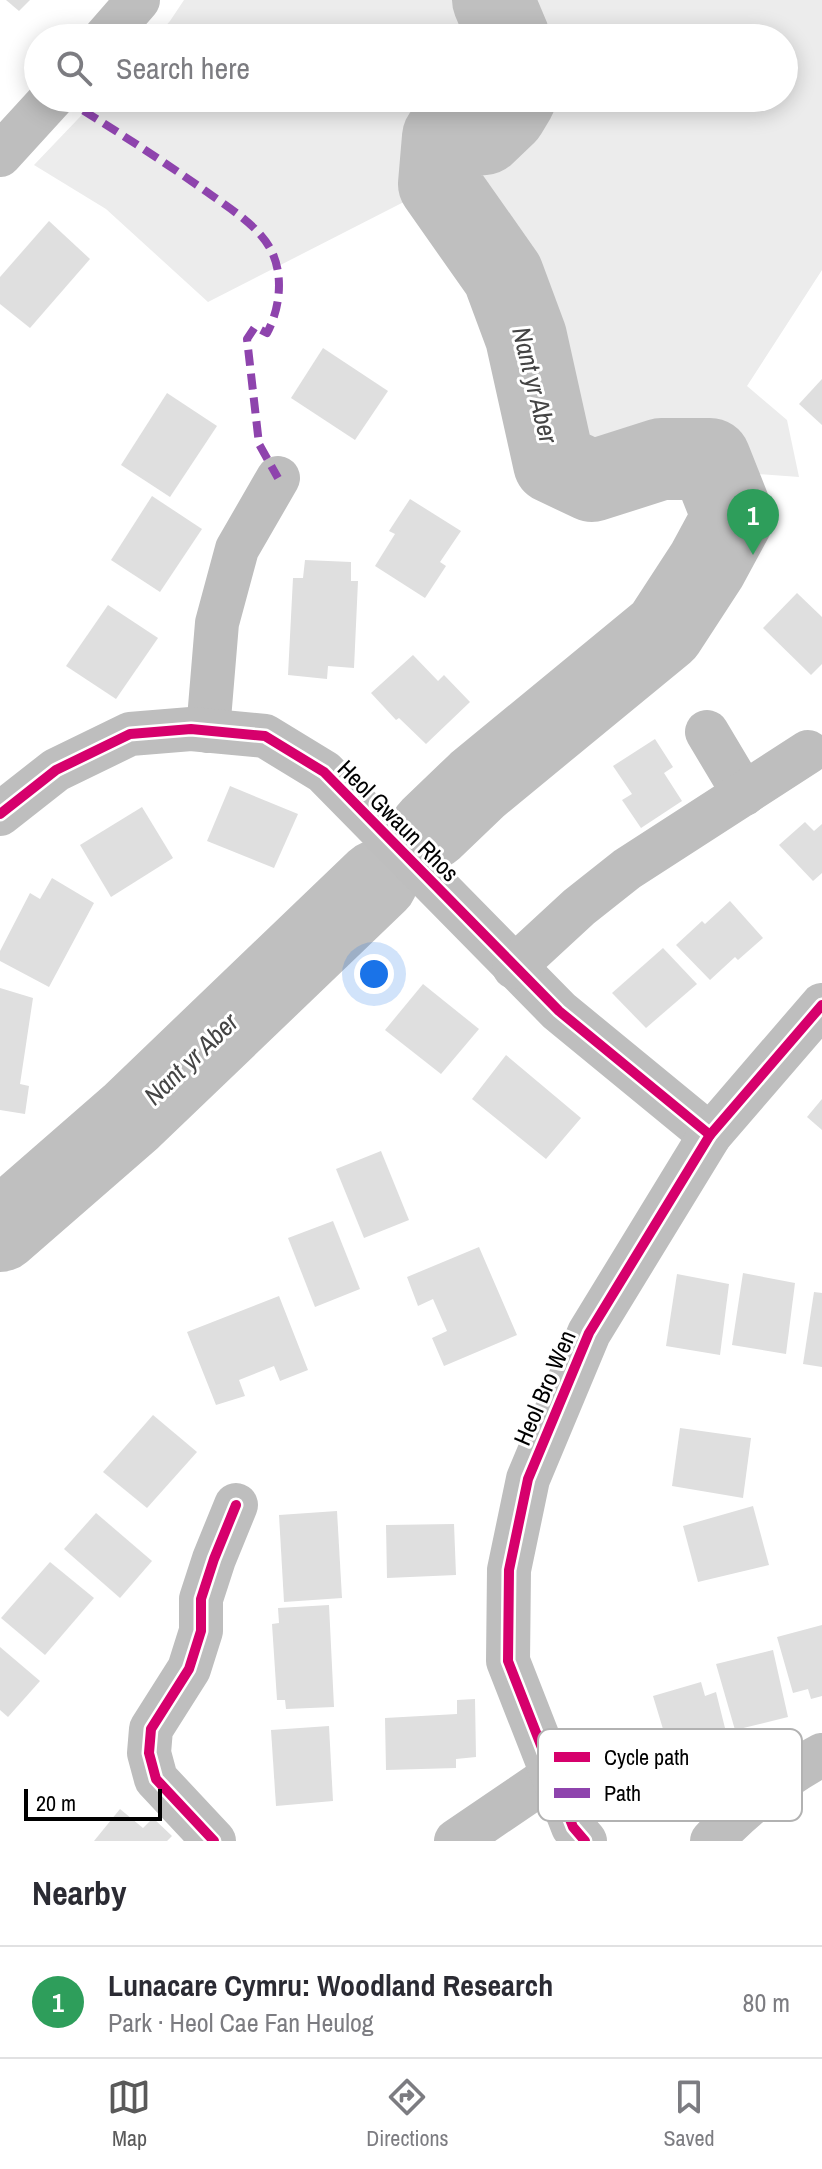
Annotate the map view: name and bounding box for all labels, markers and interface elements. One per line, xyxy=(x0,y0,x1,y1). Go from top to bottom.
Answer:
search box xyxy=(24,24,798,112)
icon: search xyxy=(52,46,96,90)
text: Search here xyxy=(116,48,250,88)
water label: Nant yr Aber xyxy=(504,323,567,447)
pin: 1 xyxy=(727,489,779,555)
street label: Heol Gwaun Rhos xyxy=(331,753,466,888)
your location xyxy=(354,954,394,994)
water label: Nant yr Aber xyxy=(136,1004,246,1112)
street label: Heol Bro Wen xyxy=(505,1325,583,1450)
legend xyxy=(538,1729,802,1821)
text: Cycle path xyxy=(604,1742,689,1772)
text: Path xyxy=(604,1778,641,1808)
scale bar xyxy=(24,1785,162,1821)
text: 20 m xyxy=(36,1788,76,1818)
text: Nearby xyxy=(32,1870,127,1916)
text: Lunacare Cymru: Woodland Research xyxy=(108,1965,553,2005)
text: 1 xyxy=(52,1985,64,2020)
text: 80 m xyxy=(743,1985,790,2020)
text: Park · Heol Cae Fan Heulog xyxy=(108,2005,374,2040)
tab: Map xyxy=(107,2075,151,2153)
tab: Directions xyxy=(366,2075,449,2153)
tab: Saved xyxy=(663,2075,715,2153)

